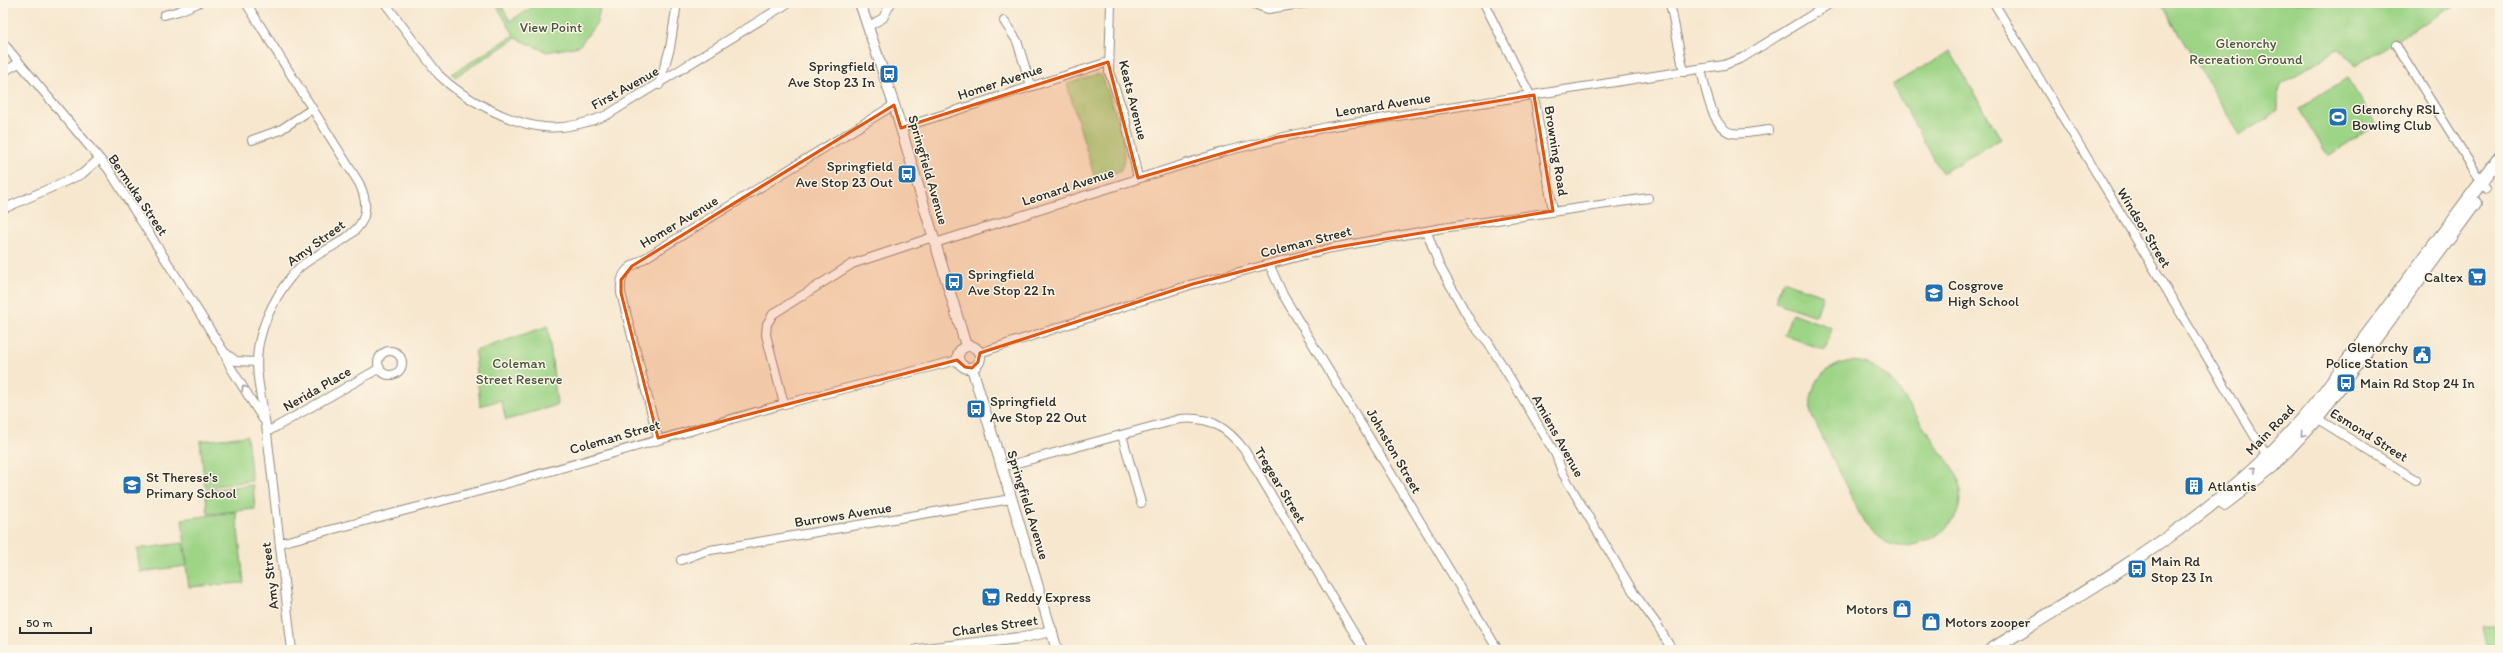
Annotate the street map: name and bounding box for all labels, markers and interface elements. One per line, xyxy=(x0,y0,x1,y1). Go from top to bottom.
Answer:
park label: View Point xyxy=(520,19,582,36)
park label: Glenorchy Recreation Ground xyxy=(2189,35,2303,68)
place label: Springfield Ave Stop 23 In xyxy=(788,58,875,91)
street label: Keats Avenue xyxy=(1115,58,1151,142)
street label: Homer Avenue xyxy=(955,60,1045,104)
street label: First Avenue xyxy=(588,62,662,114)
bus stop icon: Springfield Ave Stop 23 In xyxy=(878,63,900,85)
street label: Leonard Avenue xyxy=(1334,89,1432,121)
place label: Glenorchy RSL Bowling Club xyxy=(2352,101,2439,134)
street label: Browning Road xyxy=(1540,104,1572,198)
sports icon: Glenorchy RSL Bowling Club xyxy=(2327,106,2349,128)
street label: Springfield Avenue xyxy=(904,113,952,227)
street label: Bermuka Street xyxy=(104,151,172,239)
place label: Springfield Ave Stop 23 Out xyxy=(796,158,893,191)
bus stop icon: Springfield Ave Stop 23 Out xyxy=(896,163,918,185)
street label: Leonard Avenue xyxy=(1020,164,1116,210)
street label: Windsor Street xyxy=(2113,185,2175,271)
street label: Homer Avenue xyxy=(637,192,721,252)
street label: Amy Street xyxy=(284,216,348,270)
street label: Coleman Street xyxy=(1259,222,1353,262)
place label: Springfield Ave Stop 22 In xyxy=(968,266,1055,299)
supermarket icon: Caltex xyxy=(2466,266,2488,288)
place label: Caltex xyxy=(2424,269,2463,286)
bus stop icon: Springfield Ave Stop 22 In xyxy=(943,271,965,293)
place label: Cosgrove High School xyxy=(1948,277,2019,310)
school or university icon: Cosgrove High School xyxy=(1923,282,1945,304)
place label: Glenorchy Police Station xyxy=(2326,339,2409,372)
public building icon: Glenorchy Police Station xyxy=(2411,344,2433,366)
park label: Coleman Street Reserve xyxy=(476,355,563,388)
street label: Nerida Place xyxy=(280,363,354,415)
bus stop icon: Main Rd Stop 24 In xyxy=(2335,372,2357,394)
place label: Main Rd Stop 24 In xyxy=(2360,375,2475,392)
one-way arrow xyxy=(241,385,249,392)
street label: Amiens Avenue xyxy=(1528,392,1588,481)
place label: Springfield Ave Stop 22 Out xyxy=(990,393,1087,426)
bus stop icon: Springfield Ave Stop 22 Out xyxy=(965,398,987,420)
street label: Main Road xyxy=(2242,401,2299,459)
street label: Esmond Street xyxy=(2327,404,2411,466)
street label: Johnston Street xyxy=(1363,405,1425,497)
street label: Coleman Street xyxy=(568,416,662,458)
one-way arrow xyxy=(2301,429,2308,437)
street label: Tregear Street xyxy=(1251,444,1309,526)
street label: Springfield Avenue xyxy=(1003,448,1053,562)
one-way arrow xyxy=(2249,467,2256,474)
place label: St Therese's Primary School xyxy=(146,469,237,502)
school or university icon: St Therese's Primary School xyxy=(121,474,143,496)
building icon: Atlantis xyxy=(2183,475,2205,497)
place label: Atlantis xyxy=(2208,478,2257,495)
street label: Burrows Avenue xyxy=(793,499,893,531)
street label: Amy Street xyxy=(257,541,283,611)
place label: Main Rd Stop 23 In xyxy=(2151,553,2213,586)
bus stop icon: Main Rd Stop 23 In xyxy=(2126,558,2148,580)
supermarket icon: Reddy Express xyxy=(980,586,1002,608)
place label: Reddy Express xyxy=(1005,589,1091,606)
shop icon: Motors xyxy=(1891,598,1913,620)
place label: Motors xyxy=(1846,601,1888,618)
scale bar xyxy=(20,609,91,635)
shop icon: Motors zooper xyxy=(1920,611,1942,633)
street label: Charles Street xyxy=(951,612,1039,640)
place label: Motors zooper xyxy=(1945,614,2031,631)
text: 50 m xyxy=(26,616,52,630)

